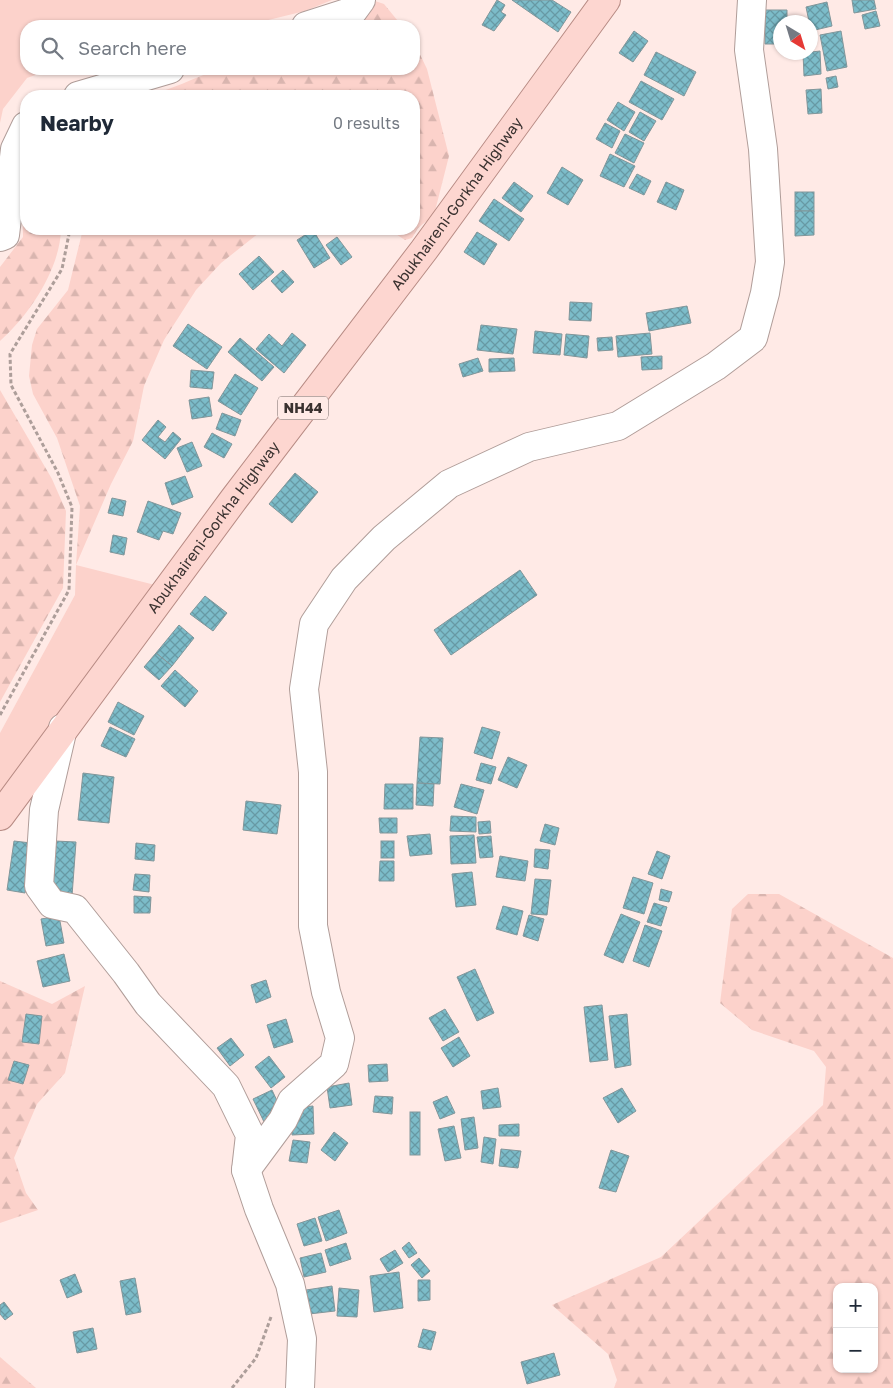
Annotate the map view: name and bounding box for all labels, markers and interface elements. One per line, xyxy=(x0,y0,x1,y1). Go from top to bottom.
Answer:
north arrow xyxy=(773,15,818,60)
search box xyxy=(20,20,420,75)
icon: search xyxy=(38,34,66,62)
text: Search here xyxy=(78,36,187,59)
text: Nearby xyxy=(40,110,114,136)
text: 0 results xyxy=(333,113,400,133)
street label: Abukhaireni-Gorkha Highway xyxy=(387,113,526,293)
road number: NH44 xyxy=(278,396,328,419)
street label: Abukhaireni-Gorkha Highway xyxy=(143,437,283,616)
map controls xyxy=(833,1283,878,1373)
button: + xyxy=(833,1283,878,1328)
button: − xyxy=(833,1328,878,1373)

